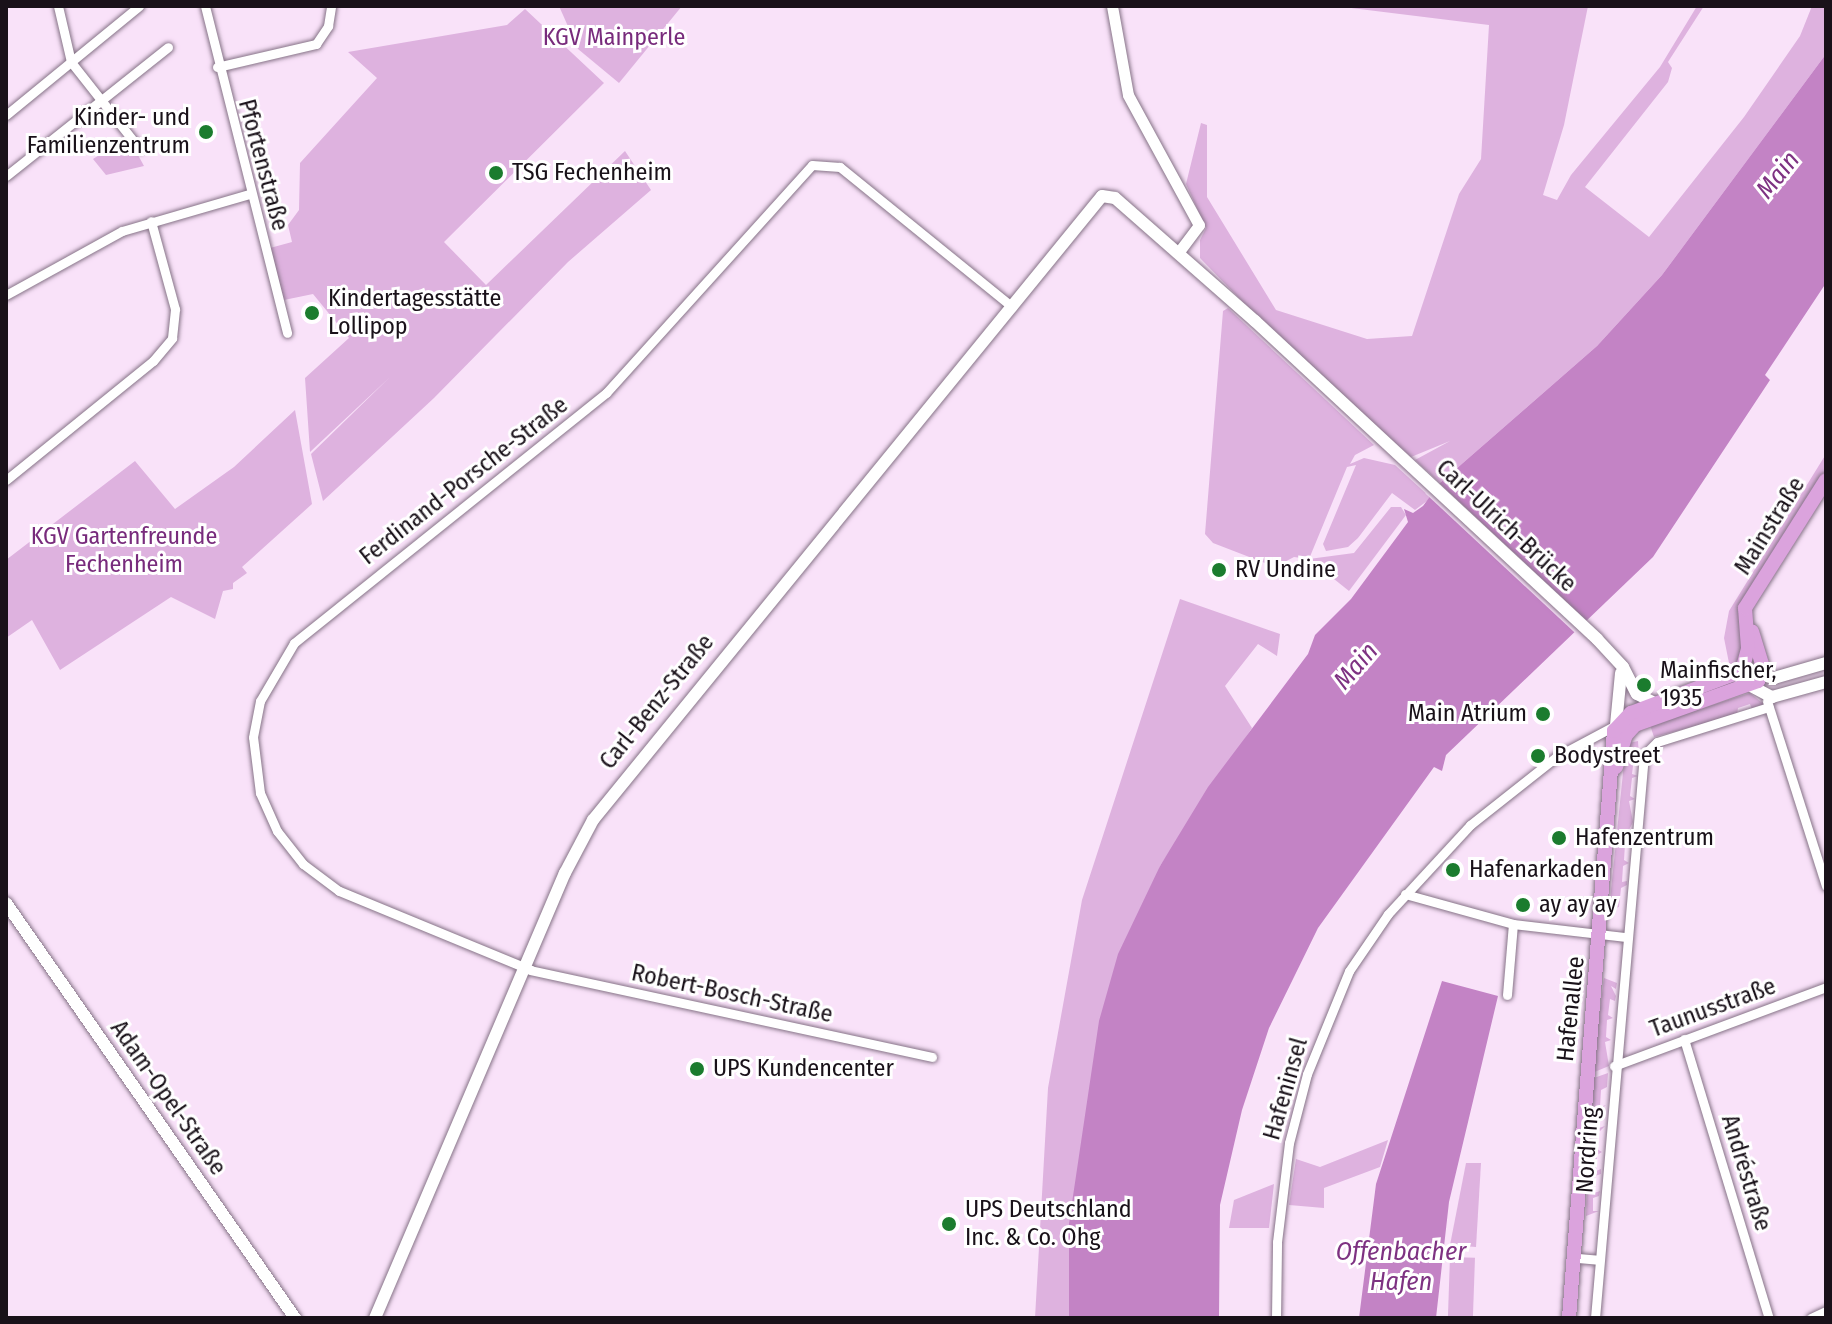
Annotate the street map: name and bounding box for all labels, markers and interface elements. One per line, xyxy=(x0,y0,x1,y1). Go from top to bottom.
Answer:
park label: KGV Mainperle xyxy=(543,24,685,52)
street label: Pfortenstraße xyxy=(232,96,294,234)
place label: Kinder- und Familienzentrum xyxy=(27,104,190,160)
marker: Kinder- und Familienzentrum xyxy=(197,123,215,141)
water label: Main xyxy=(1750,145,1806,205)
place label: TSG Fechenheim xyxy=(512,159,672,187)
marker: TSG Fechenheim xyxy=(487,164,505,182)
place label: Kindertagesstätte Lollipop xyxy=(328,285,501,341)
marker: Kindertagesstätte Lollipop xyxy=(303,304,321,322)
street label: Ferdinand-Porsche-Straße xyxy=(354,391,574,571)
street label: Carl-Ulrich-Brücke xyxy=(1430,454,1582,598)
street label: Mainstraße xyxy=(1729,472,1811,580)
park label: KGV Gartenfreunde Fechenheim xyxy=(31,523,217,579)
place label: RV Undine xyxy=(1235,556,1336,584)
marker: RV Undine xyxy=(1210,561,1228,579)
street label: Carl-Benz-Straße xyxy=(594,629,720,775)
water label: Main xyxy=(1327,636,1385,696)
place label: Mainfischer, 1935 xyxy=(1660,657,1777,713)
marker: Mainfischer, 1935 xyxy=(1635,676,1653,694)
place label: Main Atrium xyxy=(1408,700,1527,728)
marker: Main Atrium xyxy=(1534,705,1552,723)
place label: Bodystreet xyxy=(1554,742,1661,770)
marker: Bodystreet xyxy=(1529,747,1547,765)
place label: Hafenzentrum xyxy=(1575,824,1714,852)
marker: Hafenzentrum xyxy=(1550,829,1568,847)
place label: Hafenarkaden xyxy=(1469,856,1607,884)
marker: Hafenarkaden xyxy=(1444,861,1462,879)
place label: ay ay ay xyxy=(1539,891,1617,919)
marker: ay ay ay xyxy=(1514,896,1532,914)
street label: Hafenallee xyxy=(1551,955,1591,1063)
street label: Robert-Bosch-Straße xyxy=(629,959,835,1029)
street label: Taunusstraße xyxy=(1646,972,1780,1044)
street label: Adam-Opel-Straße xyxy=(104,1015,232,1181)
street label: Hafeninsel xyxy=(1258,1035,1314,1143)
place label: UPS Kundencenter xyxy=(713,1055,894,1083)
marker: UPS Kundencenter xyxy=(688,1060,706,1078)
street label: Nordring xyxy=(1571,1106,1605,1194)
street label: Andréstraße xyxy=(1715,1111,1777,1235)
place label: UPS Deutschland Inc. & Co. Ohg xyxy=(965,1196,1132,1252)
marker: UPS Deutschland Inc. & Co. Ohg xyxy=(940,1215,958,1233)
water label: Offenbacher Hafen xyxy=(1336,1236,1466,1298)

